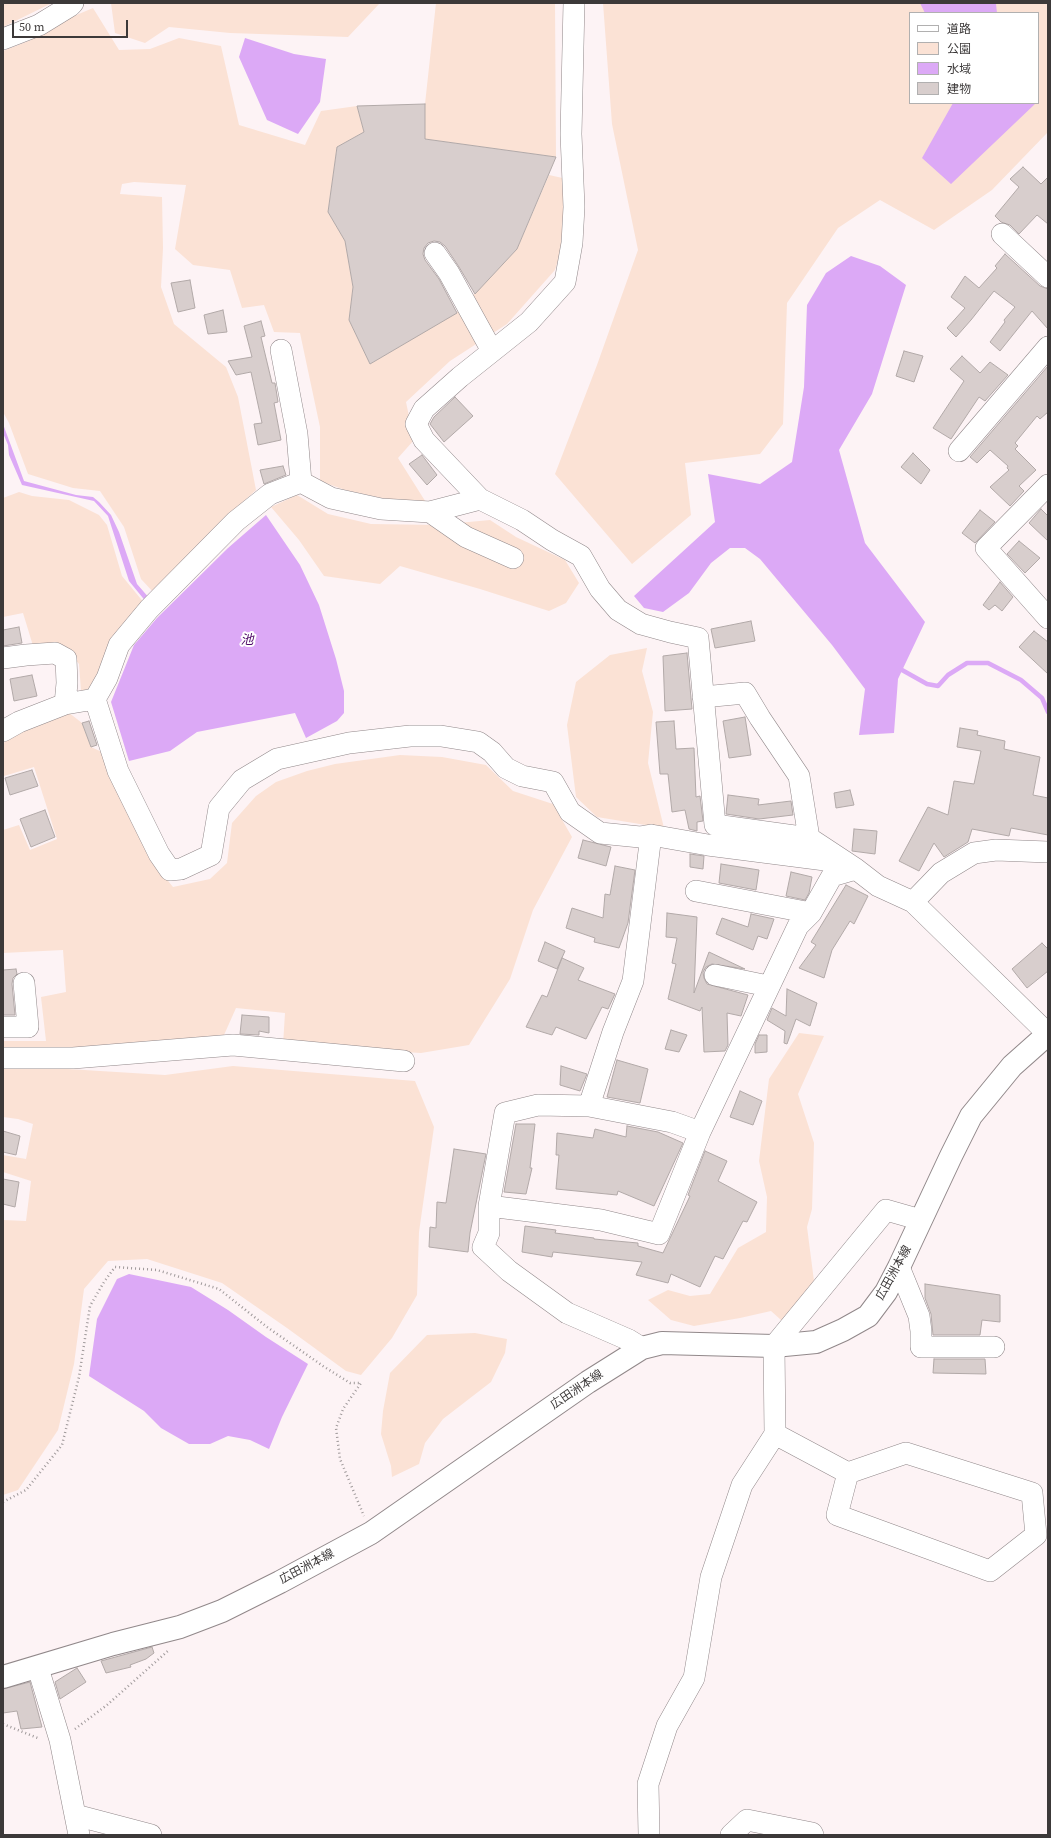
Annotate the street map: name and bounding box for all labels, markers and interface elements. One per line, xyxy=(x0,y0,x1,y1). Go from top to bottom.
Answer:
scale bar xyxy=(14,12,130,38)
legend xyxy=(909,12,1039,104)
text: 50 m xyxy=(19,19,45,35)
text: 道路 xyxy=(947,21,971,37)
text: 公園 xyxy=(947,41,971,57)
text: 水域 xyxy=(947,61,971,77)
text: 建物 xyxy=(947,81,971,97)
water label: 池 xyxy=(241,633,253,649)
street label: 広田洲本線 xyxy=(873,1243,915,1303)
street label: 広田洲本線 xyxy=(548,1367,606,1413)
street label: 広田洲本線 xyxy=(277,1547,337,1587)

